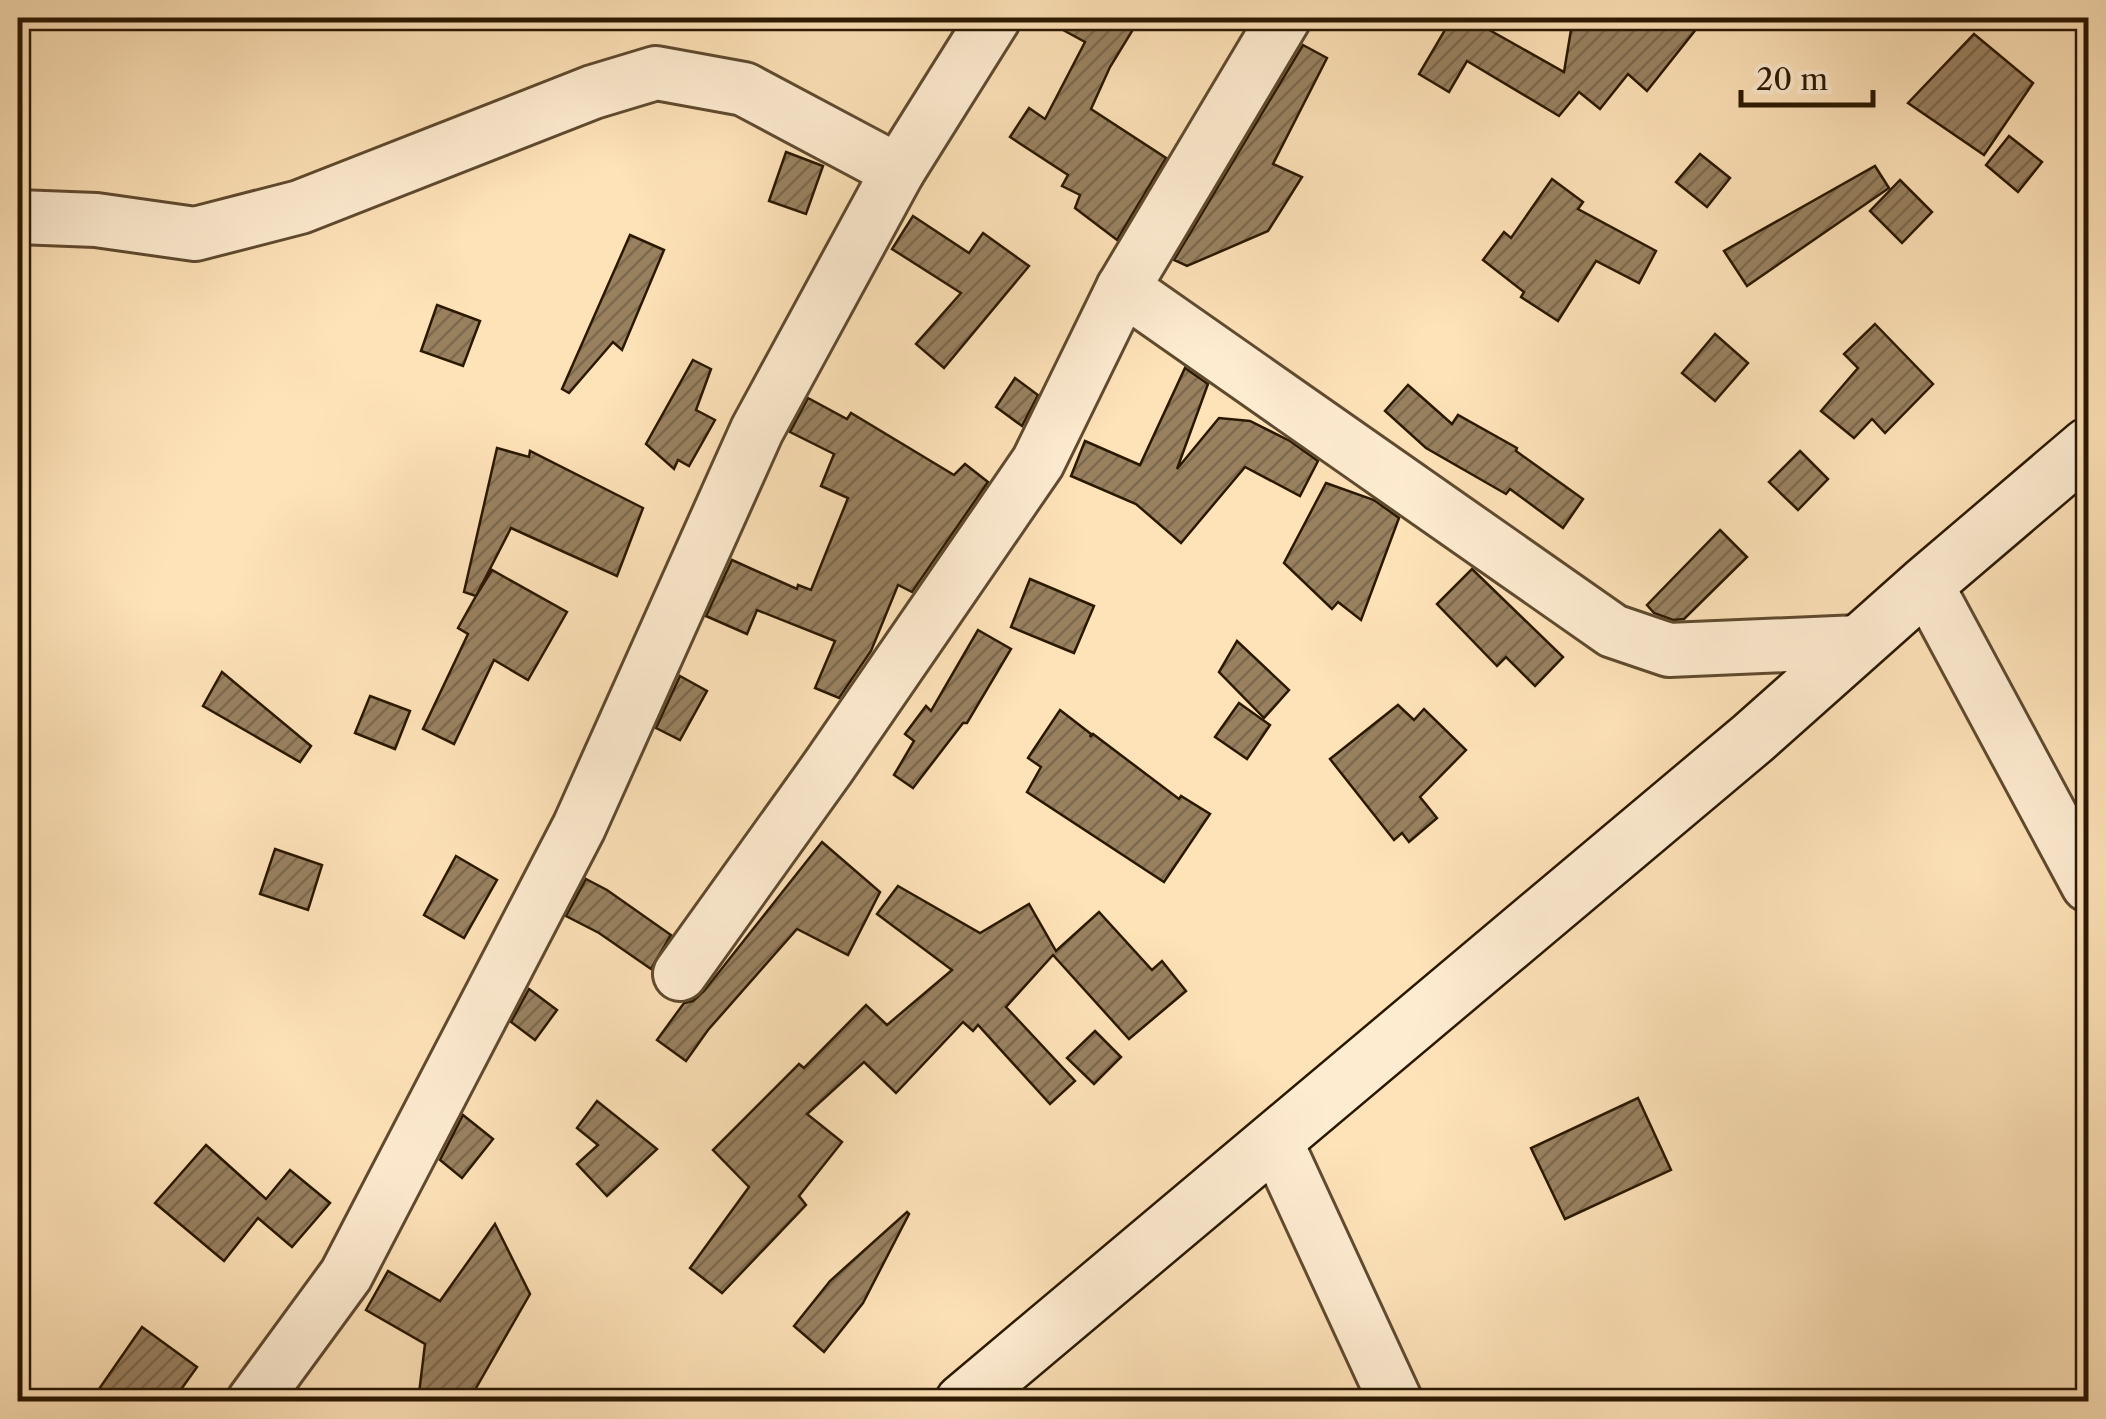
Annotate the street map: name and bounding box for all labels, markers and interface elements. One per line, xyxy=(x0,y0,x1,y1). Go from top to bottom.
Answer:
scale bar xyxy=(1741,45,1874,107)
text: 20 m xyxy=(1756,61,1828,98)

